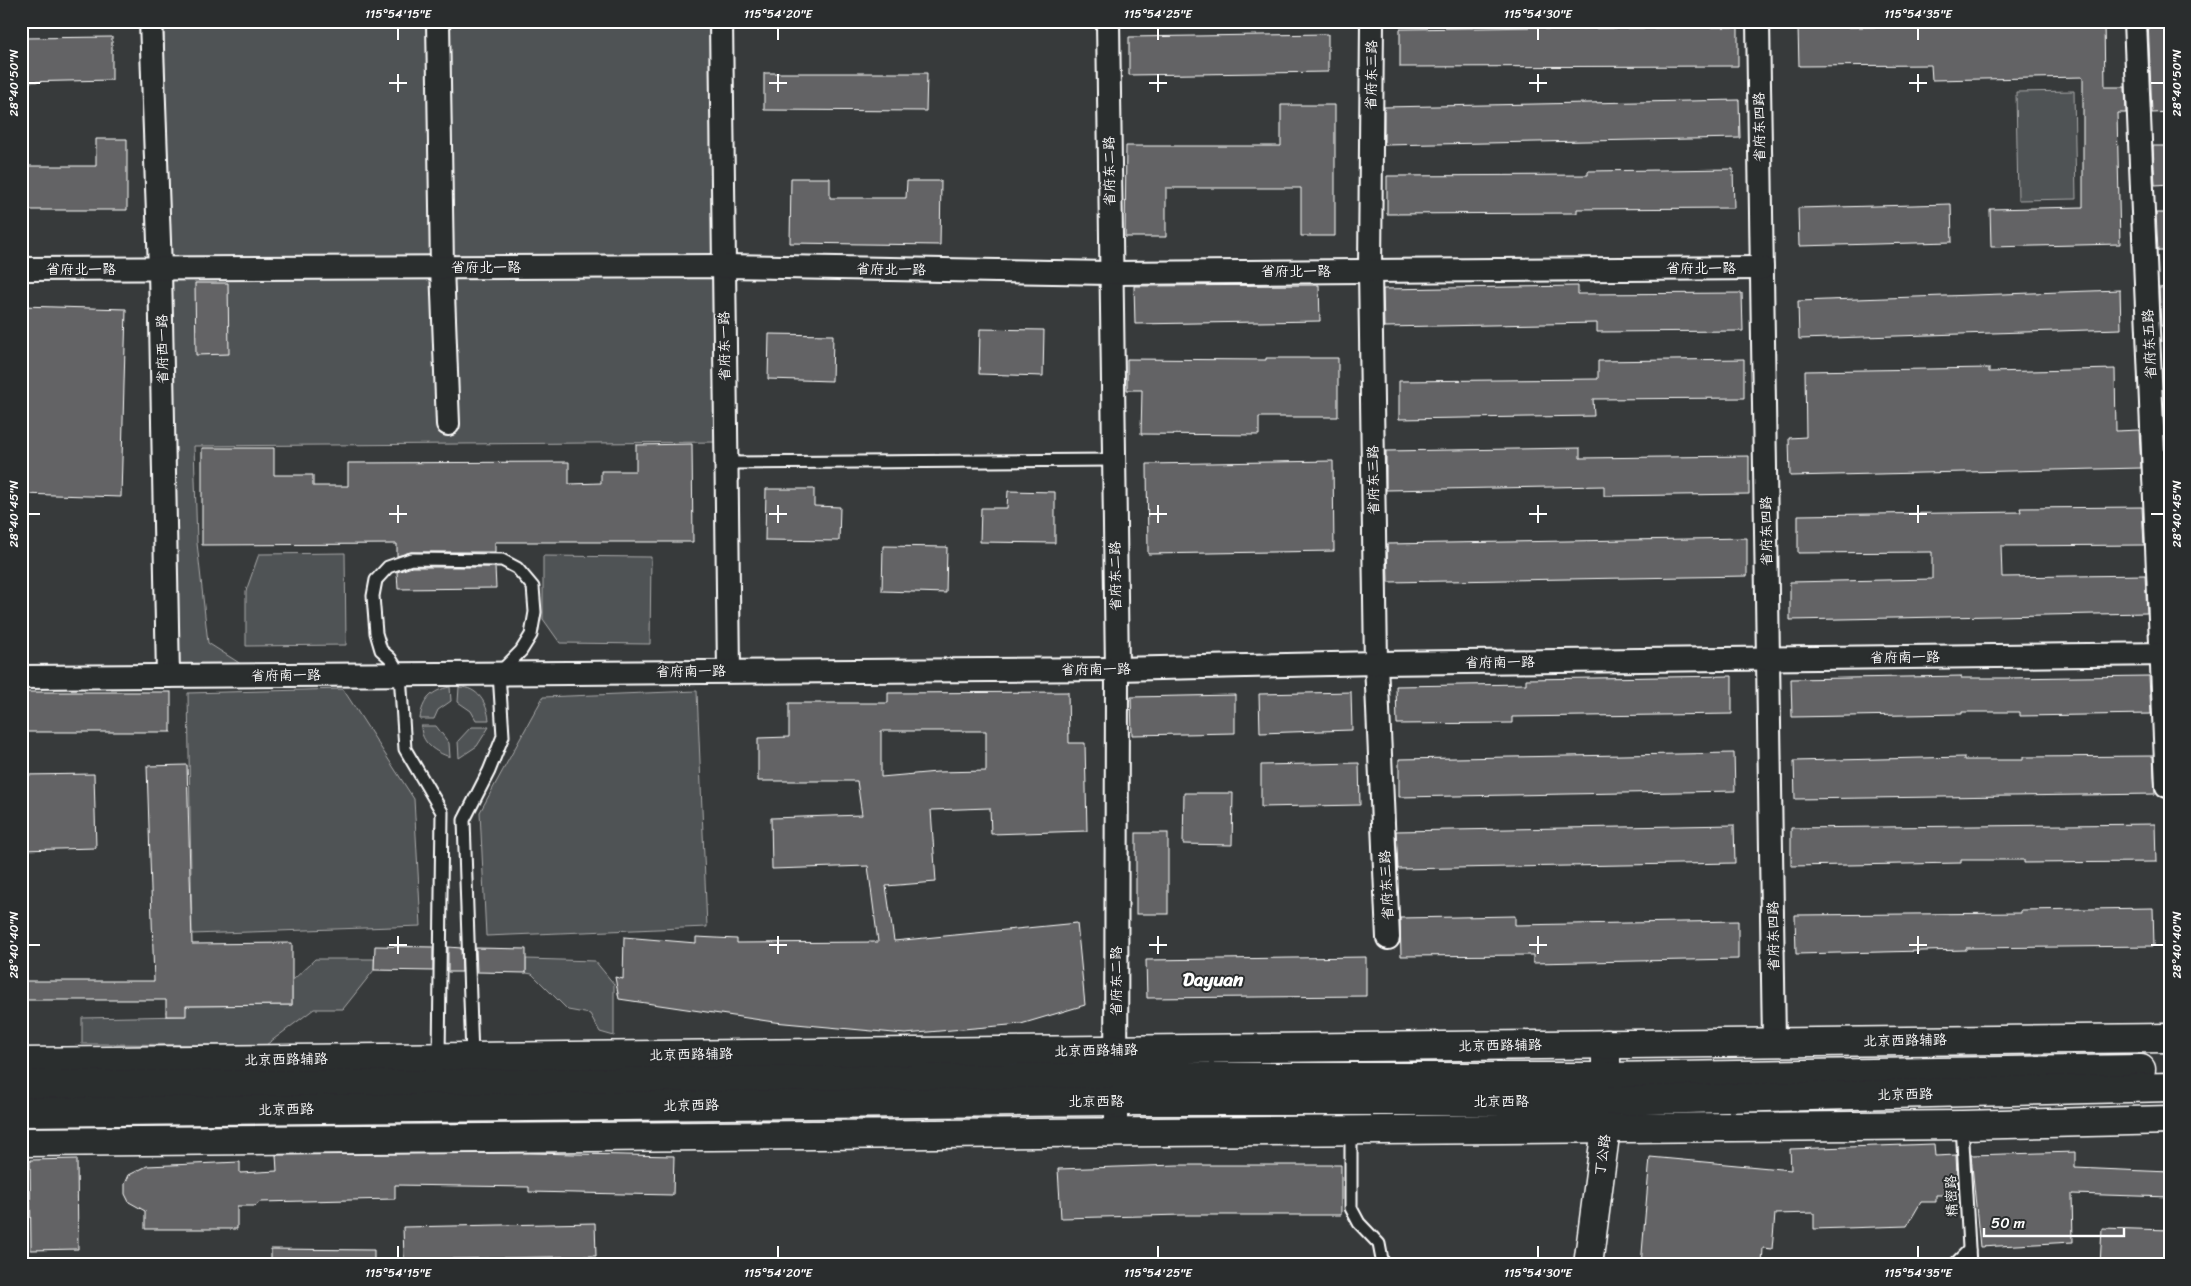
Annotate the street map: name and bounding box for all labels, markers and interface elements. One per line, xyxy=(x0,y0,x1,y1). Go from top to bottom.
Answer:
text: 115°54'15"E xyxy=(365,3,432,25)
text: 115°54'20"E xyxy=(744,3,813,25)
text: 115°54'25"E xyxy=(1124,3,1193,25)
text: 115°54'30"E xyxy=(1504,3,1573,25)
text: 115°54'35"E xyxy=(1884,3,1953,25)
street label: 省府东三路 xyxy=(1358,40,1385,110)
text: 28°40'50"N xyxy=(3,49,25,117)
text: 28°40'50"N xyxy=(2166,49,2188,117)
street label: 省府东四路 xyxy=(1746,92,1773,162)
street label: 省府东二路 xyxy=(1096,136,1123,206)
street label: 省府北一路 xyxy=(451,255,521,280)
street label: 省府北一路 xyxy=(856,256,926,283)
street label: 省府北一路 xyxy=(1666,256,1736,281)
street label: 省府北一路 xyxy=(46,257,116,282)
street label: 省府北一路 xyxy=(1261,259,1331,284)
street label: 省府东五路 xyxy=(2135,308,2164,380)
street label: 省府东一路 xyxy=(711,311,738,381)
street label: 省府西一路 xyxy=(149,314,176,384)
street label: 省府东三路 xyxy=(1360,445,1387,515)
text: 28°40'45"N xyxy=(3,480,25,547)
text: 28°40'45"N xyxy=(2166,480,2188,547)
street label: 省府东四路 xyxy=(1753,496,1780,566)
street label: 省府东二路 xyxy=(1102,541,1129,611)
street label: 省府南一路 xyxy=(1870,644,1940,671)
street label: 省府南一路 xyxy=(1465,649,1535,676)
street label: 省府南一路 xyxy=(1061,656,1131,683)
street label: 省府南一路 xyxy=(656,658,726,685)
street label: 省府南一路 xyxy=(251,662,321,689)
street label: 省府东三路 xyxy=(1372,849,1401,921)
street label: 省府东四路 xyxy=(1760,901,1787,971)
text: 28°40'40"N xyxy=(3,911,25,979)
text: 28°40'40"N xyxy=(2166,911,2188,979)
street label: 省府东二路 xyxy=(1104,946,1129,1016)
district label: Dayuan xyxy=(1183,963,1244,996)
street label: 北京西路辅路 xyxy=(1863,1027,1947,1054)
street label: 北京西路辅路 xyxy=(1458,1032,1542,1059)
street label: 北京西路辅路 xyxy=(1054,1037,1138,1064)
street label: 北京西路辅路 xyxy=(649,1041,733,1068)
street label: 北京西路辅路 xyxy=(244,1046,328,1073)
street label: 北京西路 xyxy=(1877,1082,1933,1107)
street label: 北京西路 xyxy=(1068,1089,1124,1114)
street label: 北京西路 xyxy=(1473,1089,1529,1114)
street label: 北京西路 xyxy=(663,1093,719,1118)
street label: 北京西路 xyxy=(258,1097,314,1122)
street label: 丁公路 xyxy=(1587,1133,1618,1178)
street label: 精密路 xyxy=(1938,1174,1965,1218)
scale bar xyxy=(1984,1206,2124,1238)
text: 50 m xyxy=(1991,1210,2026,1236)
text: 115°54'15"E xyxy=(365,1262,432,1284)
text: 115°54'20"E xyxy=(744,1262,813,1284)
text: 115°54'25"E xyxy=(1124,1262,1193,1284)
text: 115°54'30"E xyxy=(1504,1262,1573,1284)
text: 115°54'35"E xyxy=(1884,1262,1953,1284)

